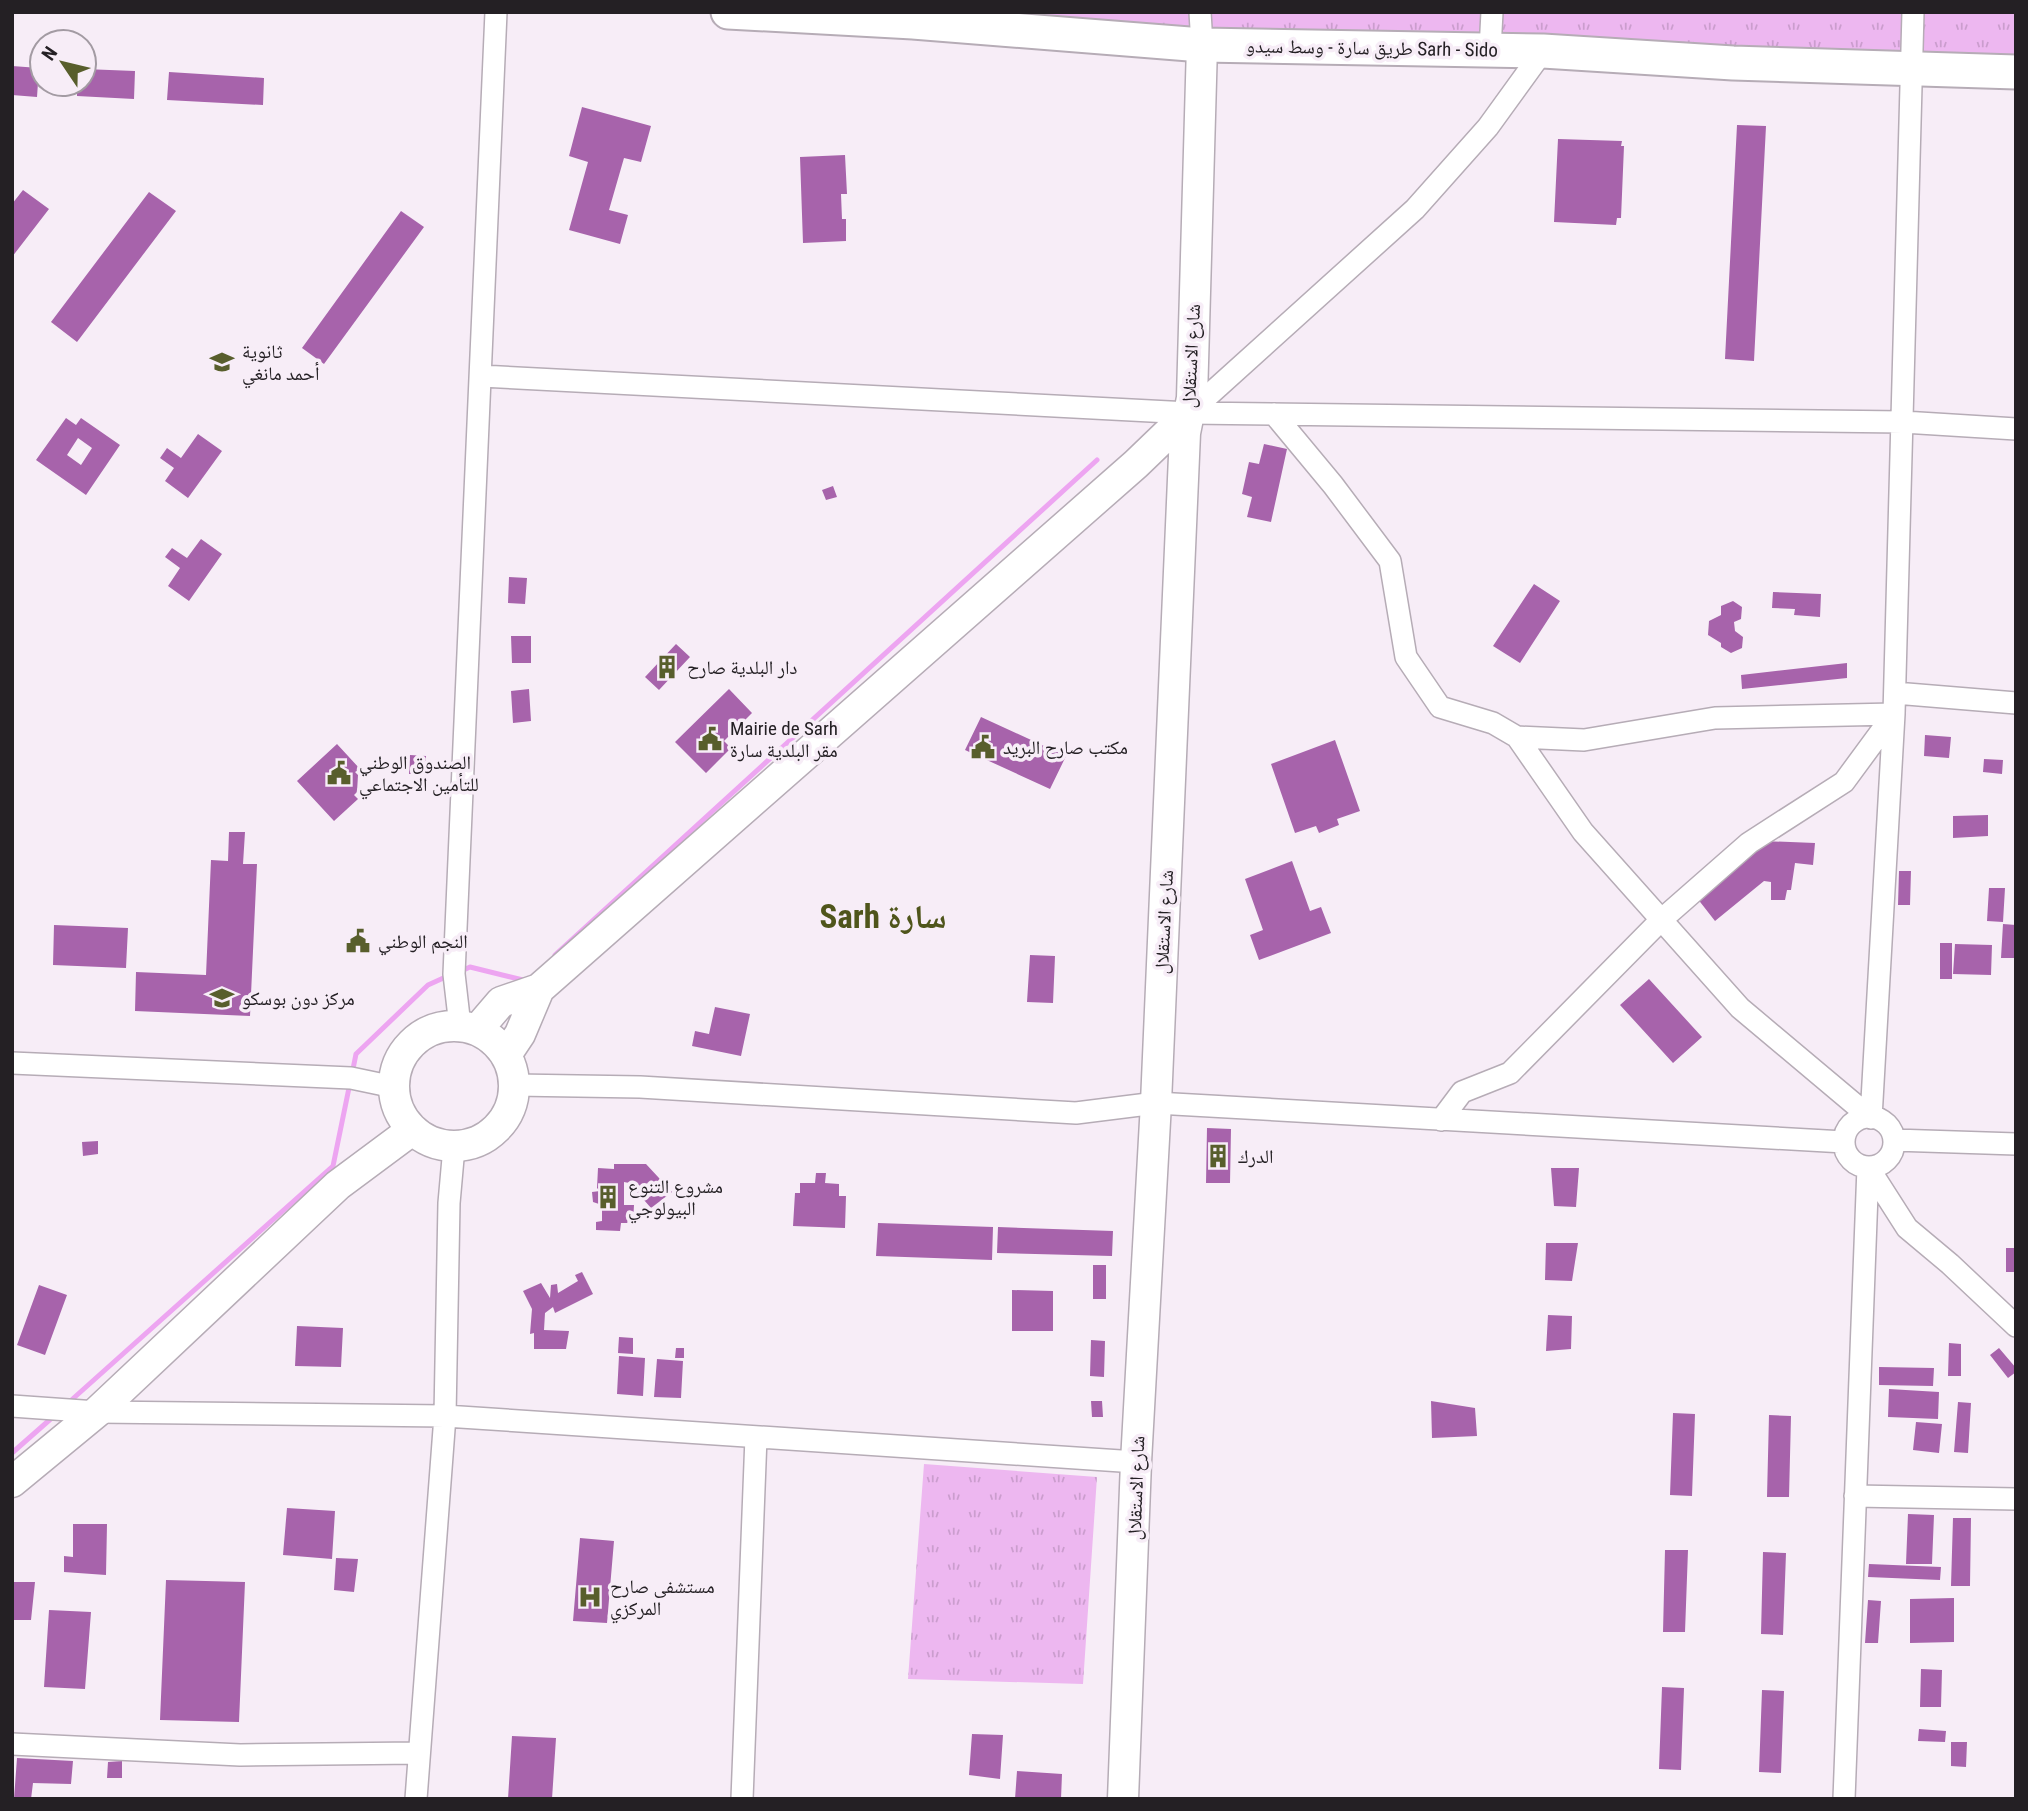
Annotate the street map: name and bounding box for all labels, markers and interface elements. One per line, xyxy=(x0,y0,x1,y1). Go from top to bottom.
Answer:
north arrow xyxy=(28,28,98,98)
street label: طريق سارة - وسط سيدو Sarh - Sido xyxy=(1246,34,1498,62)
text: N xyxy=(37,42,62,65)
street label: شارع الاستقلال xyxy=(1177,303,1205,409)
place label: ثانوية أحمد مانغي xyxy=(242,340,319,388)
school or university icon: ثانوية أحمد مانغي xyxy=(208,348,236,376)
building icon: دار البلدية صارح xyxy=(653,653,681,681)
place label: دار البلدية صارح xyxy=(687,656,798,679)
place label: Mairie de Sarh مقر البلدية سارة xyxy=(730,717,838,762)
public building icon: Mairie de Sarh مقر البلدية سارة xyxy=(696,725,724,753)
public building icon: مكتب صارح البريد xyxy=(969,733,997,761)
place label: مكتب صارح البريد xyxy=(1003,736,1128,759)
place label: الصندوق الوطني للتأمين الاجتماعي xyxy=(359,751,479,799)
public building icon: الصندوق الوطني للتأمين الاجتماعي xyxy=(325,759,353,787)
street label: شارع الاستقلال xyxy=(1150,869,1178,975)
district label: Sarh سارة xyxy=(819,897,947,936)
public building icon: النجم الوطني xyxy=(344,927,372,955)
place label: النجم الوطني xyxy=(378,930,468,956)
school or university icon: مركز دون بوسكو xyxy=(208,984,236,1012)
place label: مركز دون بوسكو xyxy=(242,987,355,1010)
building icon: الدرك xyxy=(1204,1142,1232,1170)
place label: الدرك xyxy=(1238,1145,1274,1168)
place label: مشروع التنوع البيولوجي xyxy=(628,1175,723,1223)
building icon: مشروع التنوع البيولوجي xyxy=(594,1183,622,1211)
street label: شارع الاستقلال xyxy=(1123,1435,1149,1541)
place label: مستشفى صارح المركزي xyxy=(610,1575,715,1623)
hospital icon: مستشفى صارح المركزي xyxy=(576,1583,604,1611)

